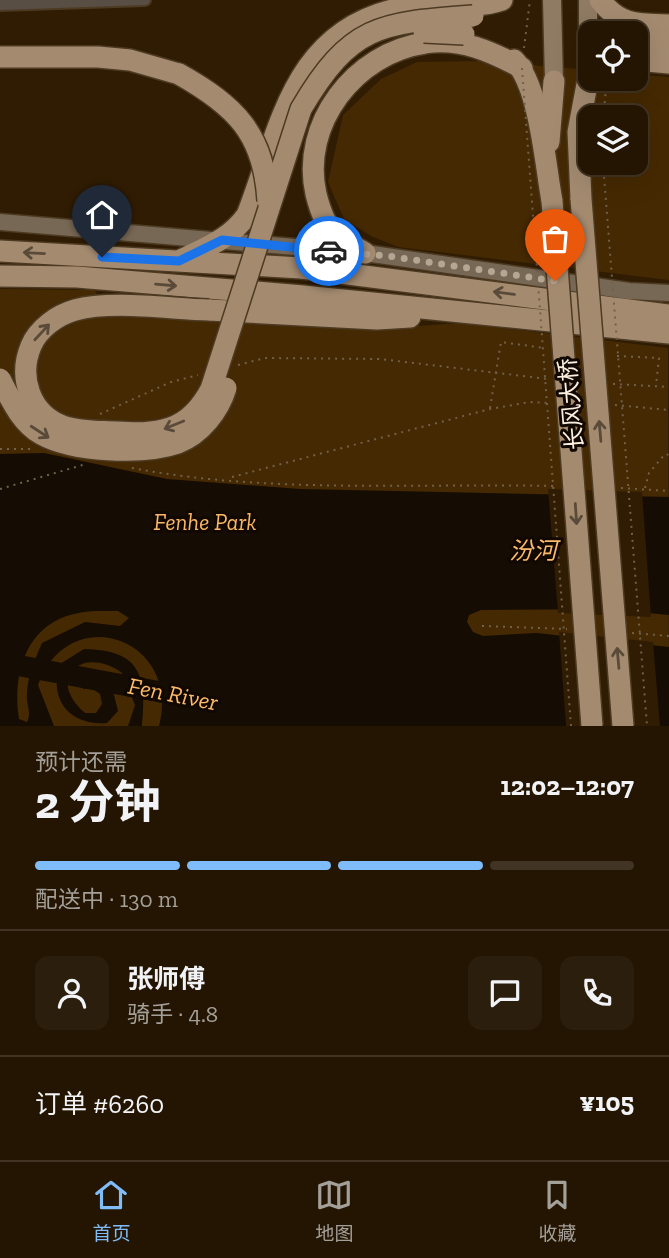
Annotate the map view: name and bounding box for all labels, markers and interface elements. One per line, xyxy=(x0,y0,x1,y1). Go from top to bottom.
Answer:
map controls xyxy=(578,21,648,175)
button: locate xyxy=(578,21,648,91)
button: layers xyxy=(578,105,648,175)
pin xyxy=(72,185,132,257)
icon: home xyxy=(83,196,121,234)
pin xyxy=(525,209,585,281)
courier xyxy=(294,216,364,286)
icon: bag xyxy=(536,220,574,258)
icon: car xyxy=(310,232,348,270)
one-way arrow xyxy=(23,246,45,259)
one-way arrow xyxy=(154,279,177,292)
one-way arrow xyxy=(493,286,516,299)
one-way arrow xyxy=(33,324,50,341)
street label: 长风大桥 xyxy=(553,357,589,451)
one-way arrow xyxy=(163,420,185,433)
one-way arrow xyxy=(593,420,606,443)
one-way arrow xyxy=(30,425,50,439)
one-way arrow xyxy=(569,502,582,525)
park label: Fenhe Park xyxy=(153,508,257,536)
water label: 汾河 xyxy=(509,536,561,565)
one-way arrow xyxy=(611,647,624,670)
water label: Fen River xyxy=(126,671,221,717)
text: 预计还需 xyxy=(35,748,127,776)
text: 12:02–12:07 xyxy=(500,770,634,802)
text: 2 分钟 xyxy=(35,775,160,830)
text: 配送中 · 130 m xyxy=(35,885,178,913)
button: person xyxy=(35,956,109,1030)
button: chat xyxy=(468,956,542,1030)
button: phone xyxy=(560,956,634,1030)
text: 张师傅 xyxy=(127,963,205,995)
text: 骑手 · 4.8 xyxy=(127,1000,218,1028)
text: ¥105 xyxy=(579,1086,634,1118)
text: 订单 #6260 xyxy=(35,1088,164,1120)
tab: 首页 xyxy=(92,1176,131,1245)
tab: 地图 xyxy=(315,1176,354,1245)
tab: 收藏 xyxy=(538,1176,577,1245)

